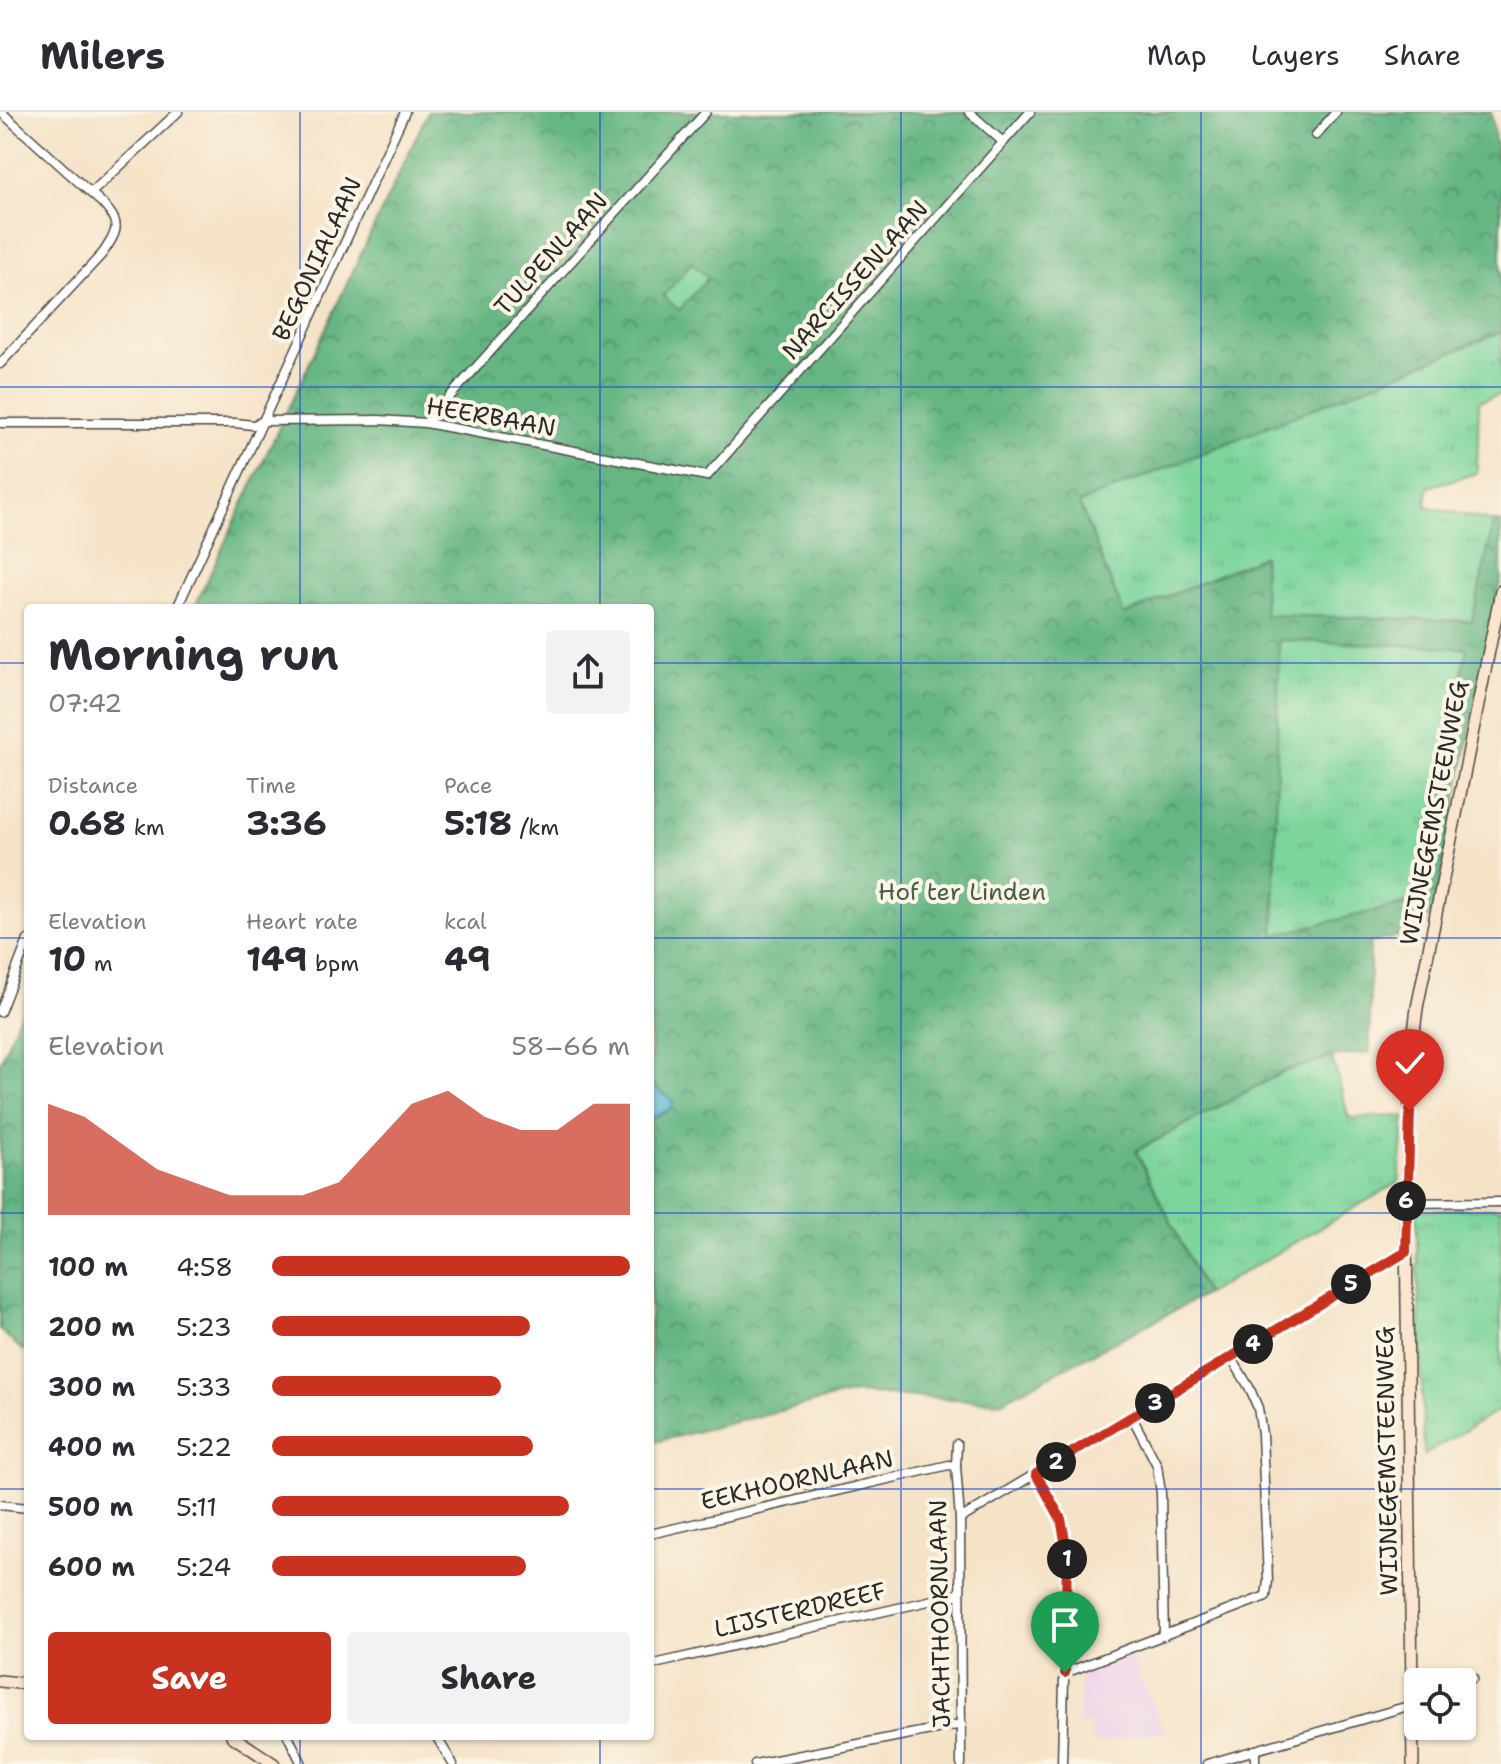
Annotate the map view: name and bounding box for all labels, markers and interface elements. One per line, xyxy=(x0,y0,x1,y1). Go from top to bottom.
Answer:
text: Milers xyxy=(40,30,165,81)
text: Map xyxy=(1147,36,1207,74)
text: Layers xyxy=(1251,36,1340,74)
text: Share xyxy=(1384,36,1461,74)
street label: BEGONIALAAN xyxy=(265,172,369,346)
street label: TULPENLAAN xyxy=(487,186,615,322)
street label: NARCISSENLAAN xyxy=(775,193,935,367)
street label: HEERBAAN xyxy=(424,390,558,444)
text: Morning run xyxy=(48,625,339,684)
button: share xyxy=(546,630,630,714)
street label: WIJNEGEMSTEENWEG xyxy=(1393,678,1475,948)
text: 07:42 xyxy=(48,685,122,720)
text: Distance xyxy=(48,771,138,800)
text: Time xyxy=(246,771,296,800)
text: Pace xyxy=(444,771,492,800)
text: 0.68 xyxy=(48,800,126,846)
text: 3:36 xyxy=(246,800,327,846)
text: 5:18 xyxy=(444,800,512,846)
text: km xyxy=(126,813,165,842)
text: /km xyxy=(512,813,559,842)
park label: Hof ter Linden xyxy=(878,876,1046,908)
text: Elevation xyxy=(48,907,146,936)
text: Heart rate xyxy=(246,907,358,936)
text: kcal xyxy=(444,907,487,936)
text: 10 xyxy=(48,936,86,982)
text: 149 xyxy=(246,936,307,982)
text: 49 xyxy=(444,936,491,982)
text: m xyxy=(86,949,113,978)
text: bpm xyxy=(307,949,359,978)
text: Elevation xyxy=(48,1028,164,1063)
text: 58–66 m xyxy=(511,1028,630,1063)
pin xyxy=(1376,1029,1444,1111)
icon: check xyxy=(1388,1041,1432,1085)
pin: 6 xyxy=(1386,1181,1426,1221)
text: 6 xyxy=(1398,1186,1414,1215)
text: 100 m xyxy=(48,1249,128,1284)
text: 4:58 xyxy=(176,1249,233,1284)
pin: 5 xyxy=(1331,1264,1371,1304)
text: 5 xyxy=(1344,1269,1358,1298)
text: 200 m xyxy=(48,1309,135,1344)
text: 5:23 xyxy=(176,1309,232,1344)
pin: 4 xyxy=(1233,1324,1273,1364)
street label: WIJNEGEMSTEENWEG xyxy=(1369,1326,1405,1596)
text: 4 xyxy=(1245,1329,1261,1358)
text: 300 m xyxy=(48,1369,135,1404)
text: 5:33 xyxy=(176,1369,232,1404)
pin: 3 xyxy=(1135,1383,1175,1423)
text: 3 xyxy=(1147,1388,1163,1417)
text: 400 m xyxy=(48,1429,135,1464)
text: 5:22 xyxy=(176,1429,232,1464)
street label: EEKHOORNLAAN xyxy=(698,1442,896,1518)
pin: 2 xyxy=(1036,1442,1076,1482)
text: 2 xyxy=(1048,1447,1064,1476)
text: 500 m xyxy=(48,1489,133,1524)
text: 5:11 xyxy=(176,1489,217,1524)
street label: JACHTHOORNLAAN xyxy=(922,1499,958,1729)
pin: 1 xyxy=(1047,1539,1087,1579)
text: 1 xyxy=(1062,1544,1072,1573)
text: 600 m xyxy=(48,1549,135,1584)
text: 5:24 xyxy=(176,1549,231,1584)
street label: LIJSTERDREEF xyxy=(711,1575,889,1645)
pin xyxy=(1031,1591,1099,1673)
icon: arrive xyxy=(1043,1603,1087,1647)
button: Save xyxy=(48,1632,331,1724)
button: Share xyxy=(347,1632,630,1724)
map controls xyxy=(1404,1668,1476,1740)
button: locate xyxy=(1404,1668,1476,1740)

